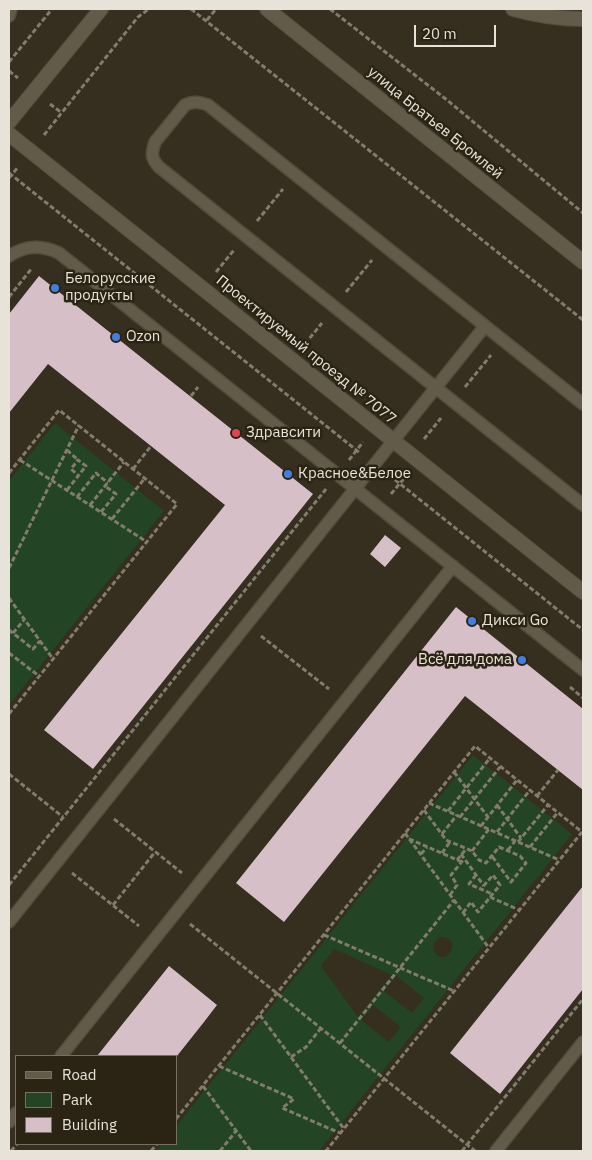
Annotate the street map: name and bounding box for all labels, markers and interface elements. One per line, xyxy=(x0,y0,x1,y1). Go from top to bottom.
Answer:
scale bar xyxy=(417,15,500,47)
text: 20 m xyxy=(422,24,457,43)
street label: улица Братьев Бромлей xyxy=(364,63,506,183)
place label: Белорусские продукты xyxy=(65,270,156,305)
street label: Проектируемый проезд № 7077 xyxy=(212,272,400,428)
marker: Белорусские продукты xyxy=(49,282,61,294)
place label: Ozon xyxy=(126,328,160,346)
marker: Ozon xyxy=(110,331,122,343)
place label: Здравсити xyxy=(246,424,321,442)
marker: Здравсити xyxy=(230,427,242,439)
place label: Красное&Белое xyxy=(298,465,411,483)
marker: Красное&Белое xyxy=(282,468,294,480)
place label: Дикси Go xyxy=(482,612,548,630)
marker: Дикси Go xyxy=(466,615,478,627)
place label: Всё для дома xyxy=(418,651,512,669)
marker: Всё для дома xyxy=(516,654,528,666)
legend xyxy=(15,1055,178,1145)
text: Road xyxy=(62,1065,97,1084)
text: Park xyxy=(62,1090,92,1109)
text: Building xyxy=(62,1115,117,1134)

